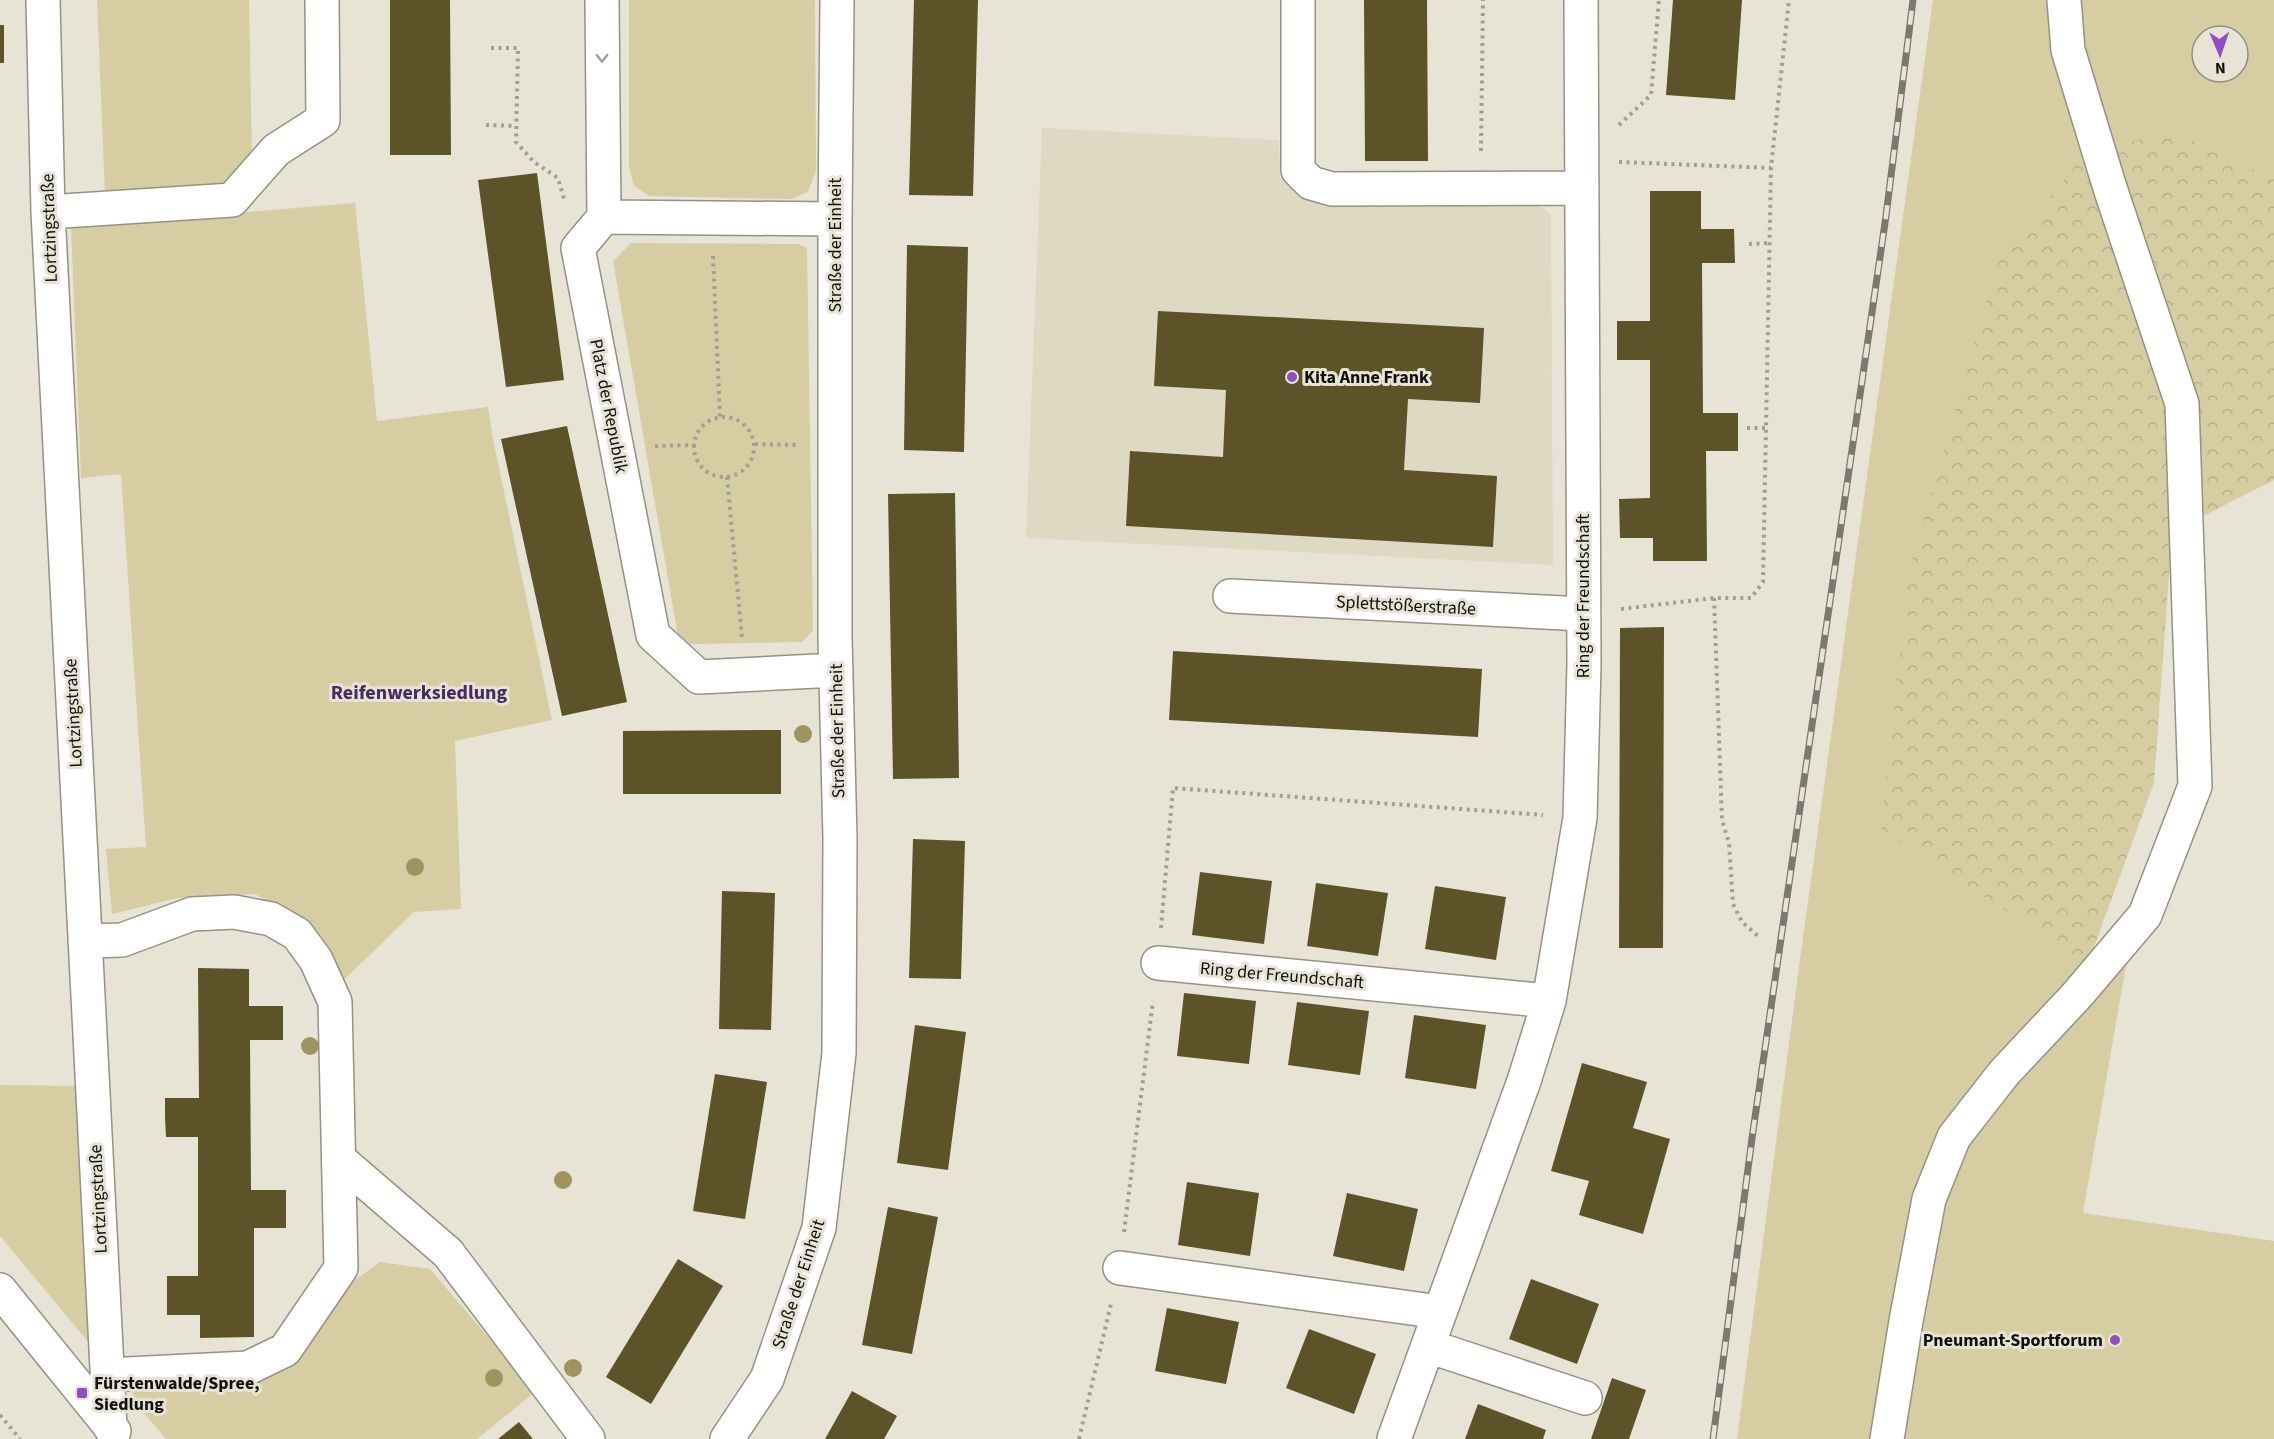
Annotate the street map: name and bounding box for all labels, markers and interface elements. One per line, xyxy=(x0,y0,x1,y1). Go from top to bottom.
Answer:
north arrow xyxy=(2190,24,2250,84)
one-way arrow xyxy=(596,54,608,63)
text: N xyxy=(2215,57,2226,79)
street label: Lortzingstraße xyxy=(35,173,64,283)
street label: Straße der Einheit xyxy=(823,178,848,312)
street label: Platz der Republik xyxy=(583,337,634,475)
place label: Kita Anne Frank xyxy=(1304,365,1429,390)
marker: Kita Anne Frank xyxy=(1285,370,1299,384)
street label: Ring der Freundschaft xyxy=(1571,513,1596,678)
street label: Splettstößerstraße xyxy=(1335,589,1477,622)
street label: Lortzingstraße xyxy=(58,658,89,768)
street label: Straße der Einheit xyxy=(824,663,851,799)
district label: Reifenwerksiedlung xyxy=(331,679,508,707)
street label: Ring der Freundschaft xyxy=(1199,956,1365,995)
street label: Lortzingstraße xyxy=(83,1144,114,1254)
street label: Straße der Einheit xyxy=(766,1216,831,1352)
place label: Pneumant-Sportforum xyxy=(1923,1328,2103,1353)
marker: Pneumant-Sportforum xyxy=(2108,1333,2122,1347)
place label: Fürstenwalde/Spree, Siedlung xyxy=(94,1371,260,1417)
marker: Fürstenwalde/Spree, Siedlung xyxy=(75,1386,89,1400)

